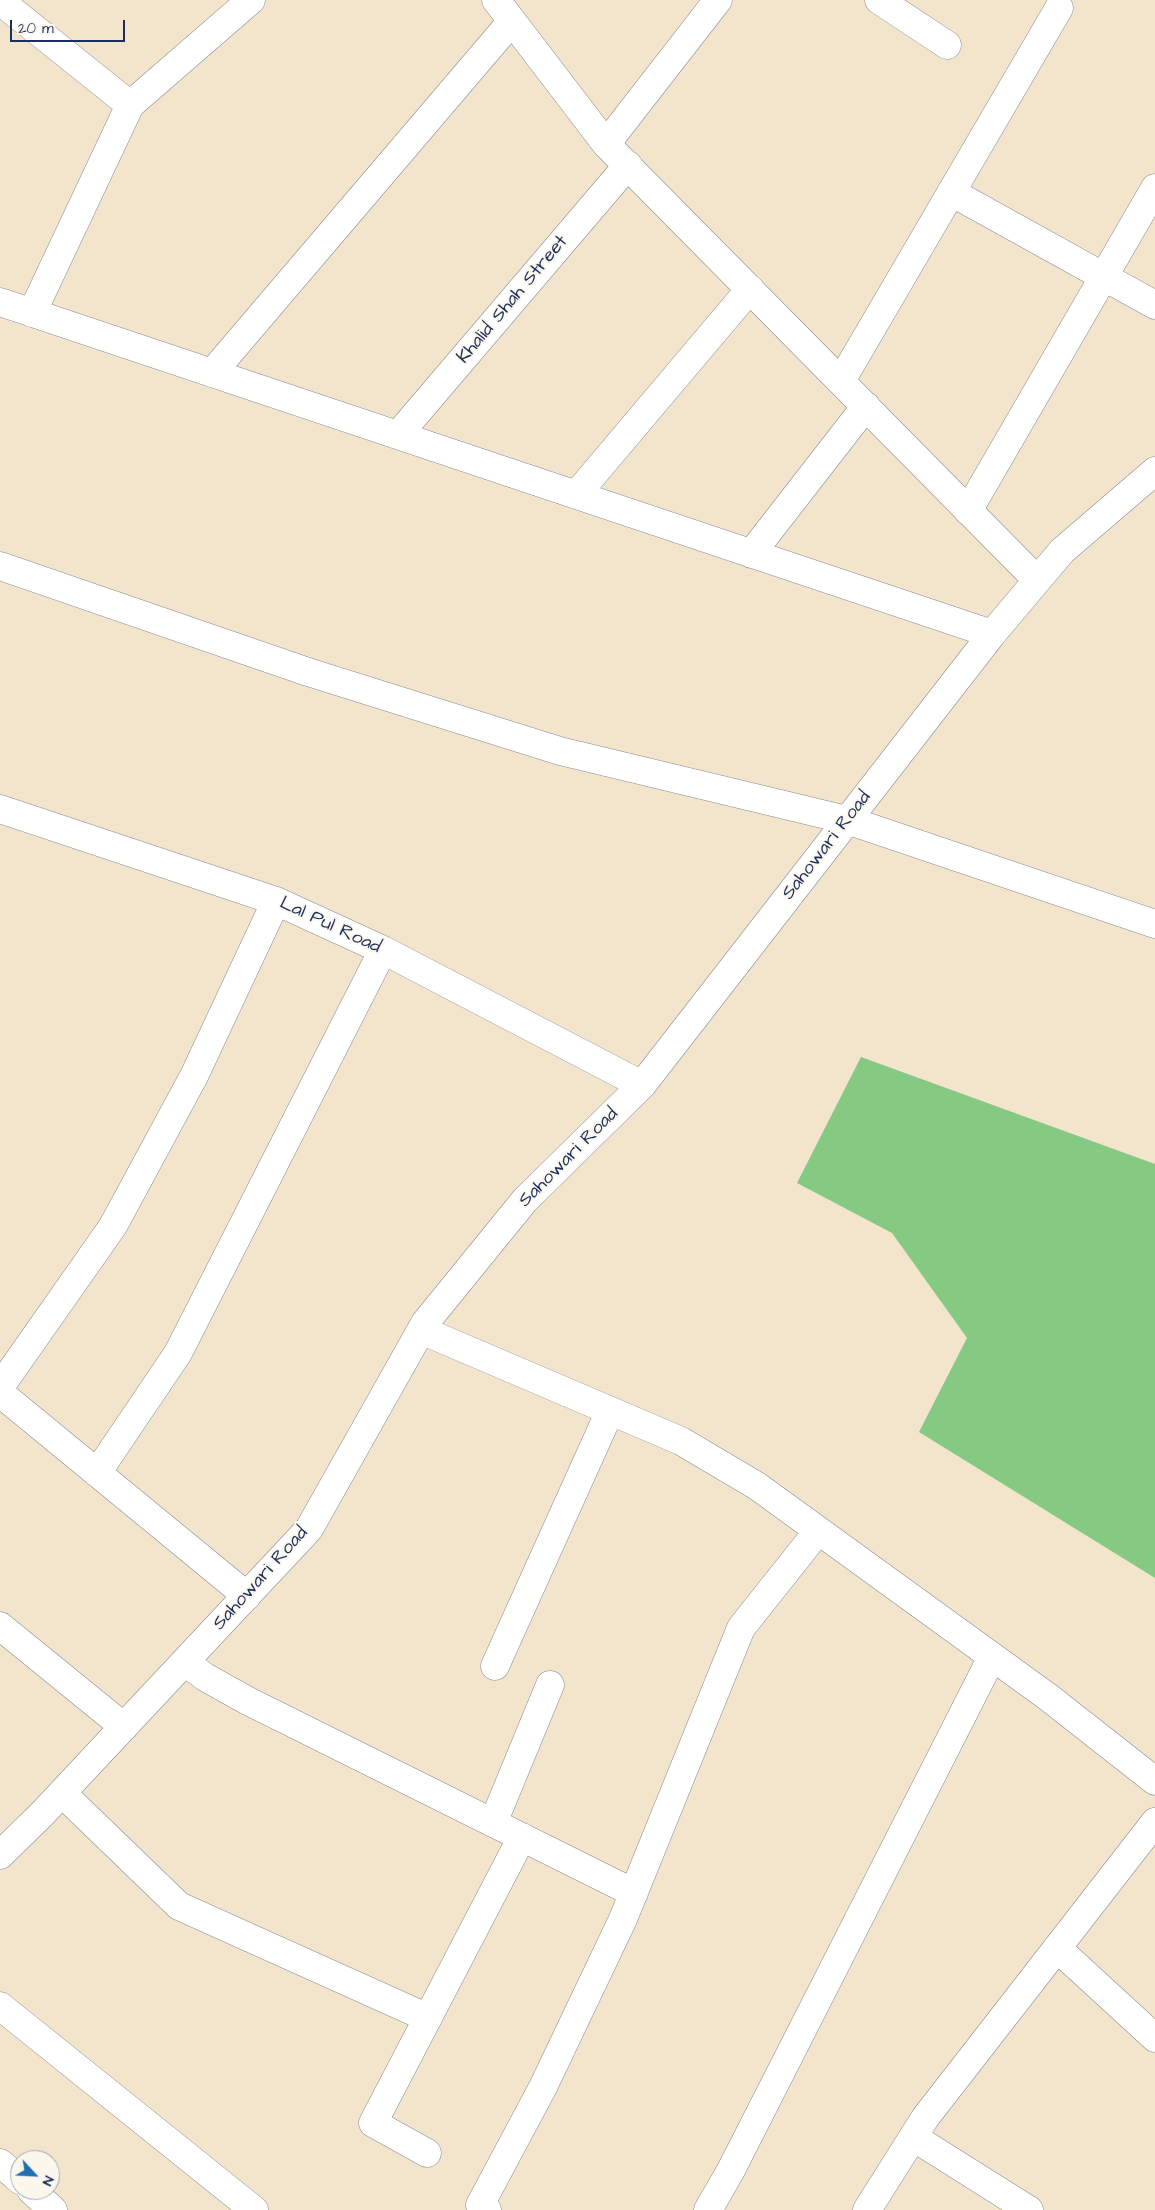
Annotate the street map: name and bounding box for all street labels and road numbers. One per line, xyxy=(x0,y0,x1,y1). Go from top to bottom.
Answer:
street label: Khalid Shah Street xyxy=(453,231,573,369)
street label: Sahowari Road xyxy=(778,787,876,905)
street label: Lal Pul Road xyxy=(276,893,384,959)
street label: Sahowari Road xyxy=(514,1103,624,1213)
street label: Sahowari Road xyxy=(208,1522,314,1636)

